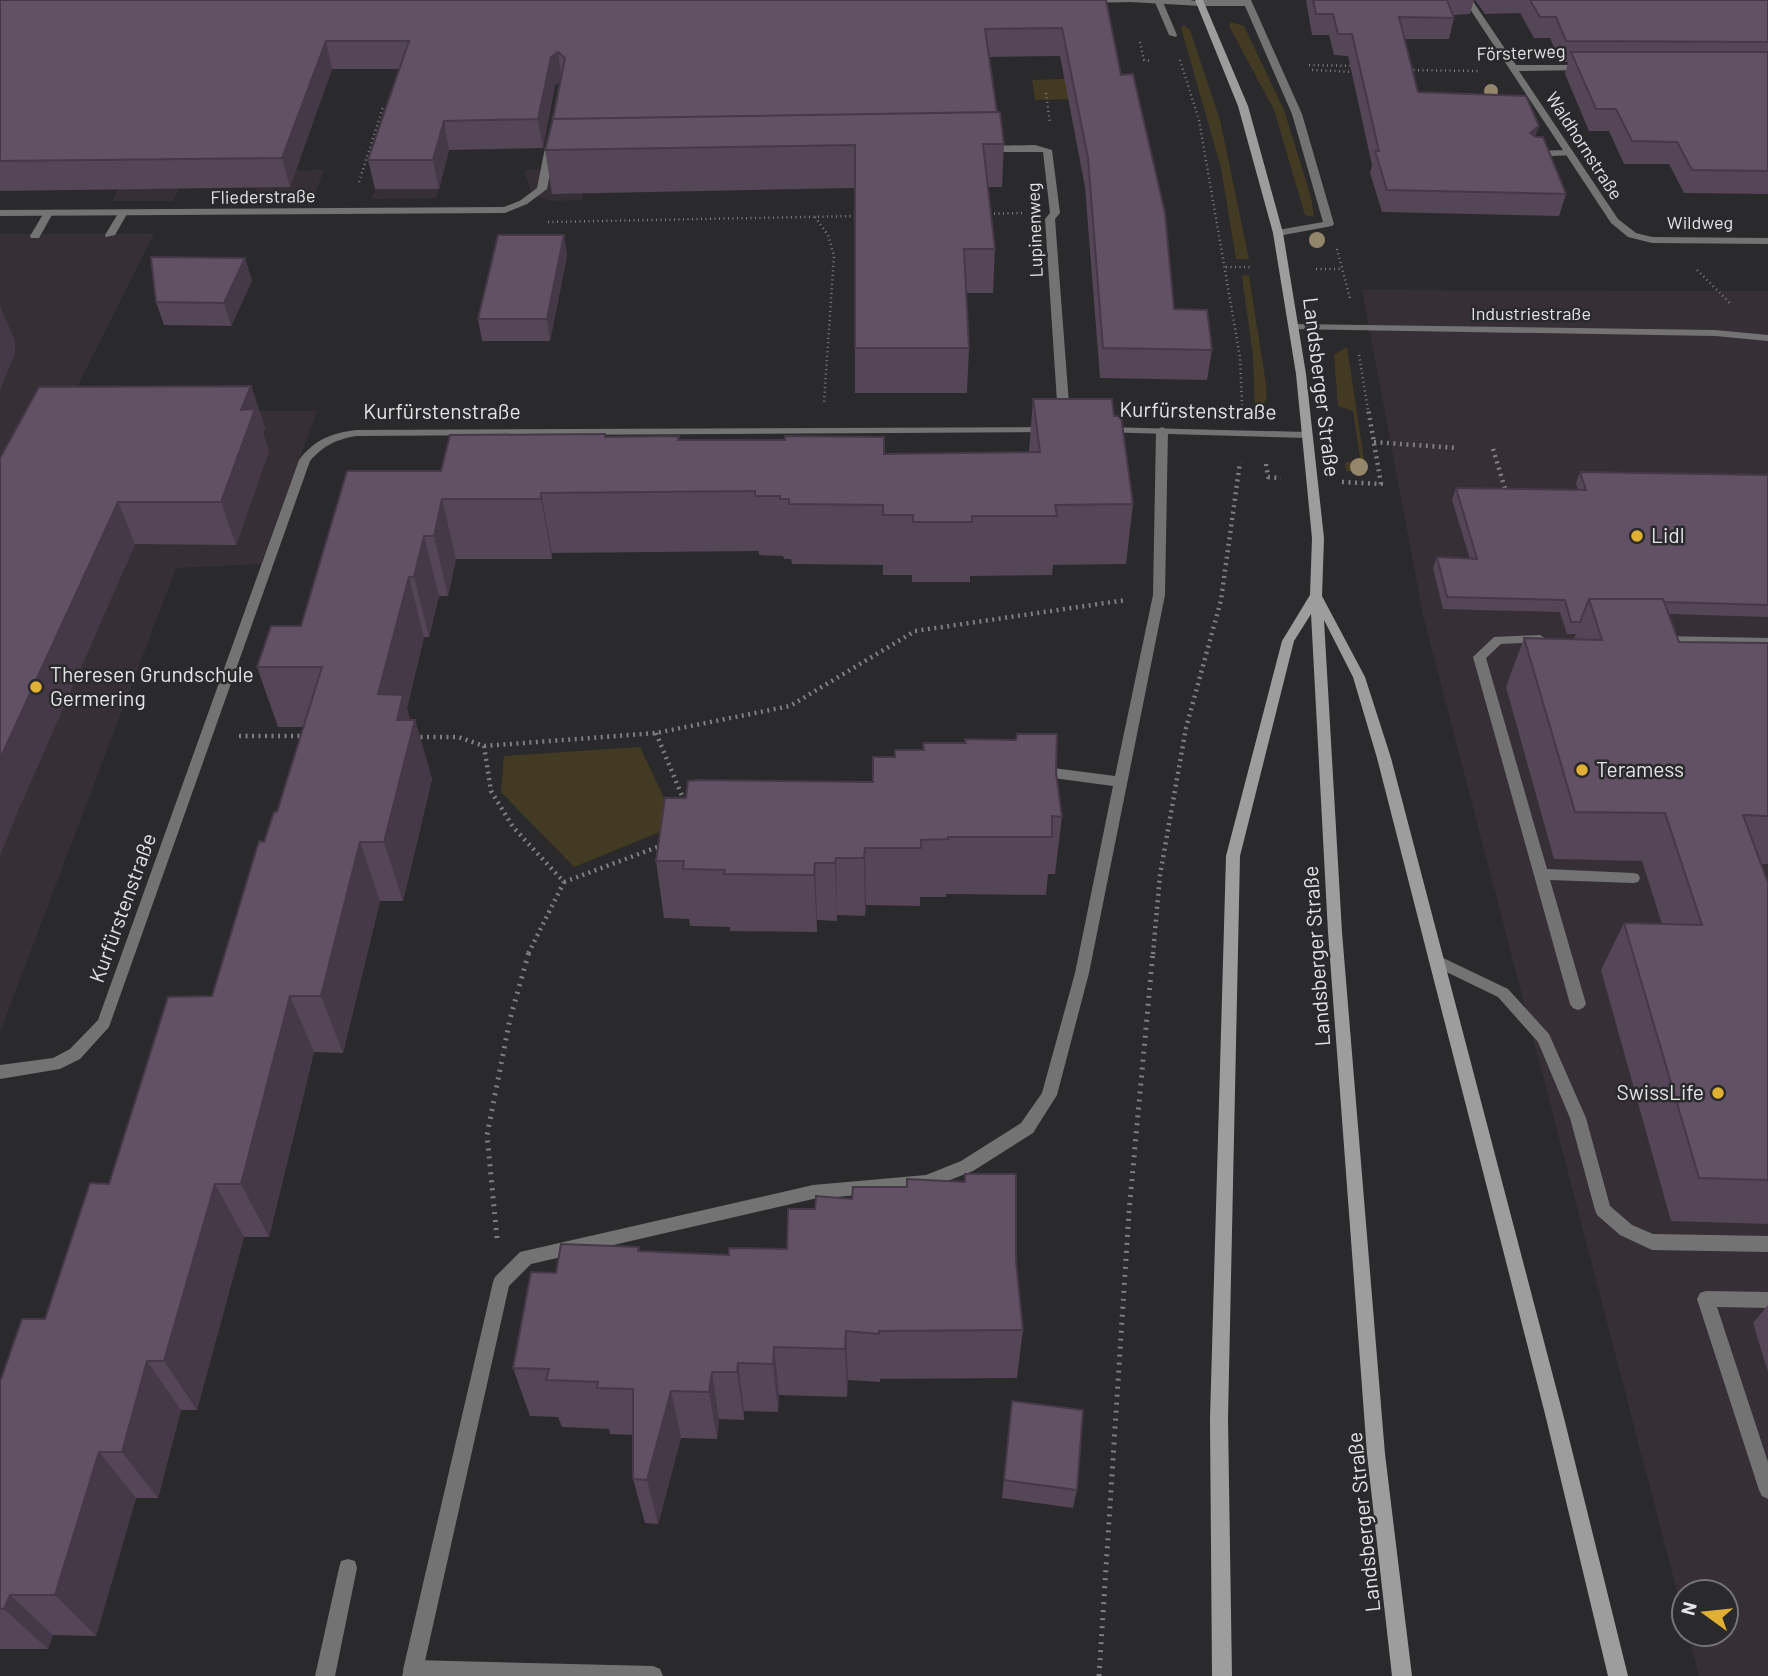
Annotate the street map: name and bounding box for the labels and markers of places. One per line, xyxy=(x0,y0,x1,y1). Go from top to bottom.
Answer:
place label: Lidl xyxy=(1651,522,1685,547)
marker: Lidl xyxy=(1629,528,1645,544)
place label: Theresen Grundschule Germering xyxy=(50,661,254,710)
marker: Theresen Grundschule Germering xyxy=(28,679,44,695)
place label: Teramess xyxy=(1596,756,1684,781)
marker: Teramess xyxy=(1574,762,1590,778)
place label: SwissLife xyxy=(1616,1079,1704,1104)
marker: SwissLife xyxy=(1710,1085,1726,1101)

